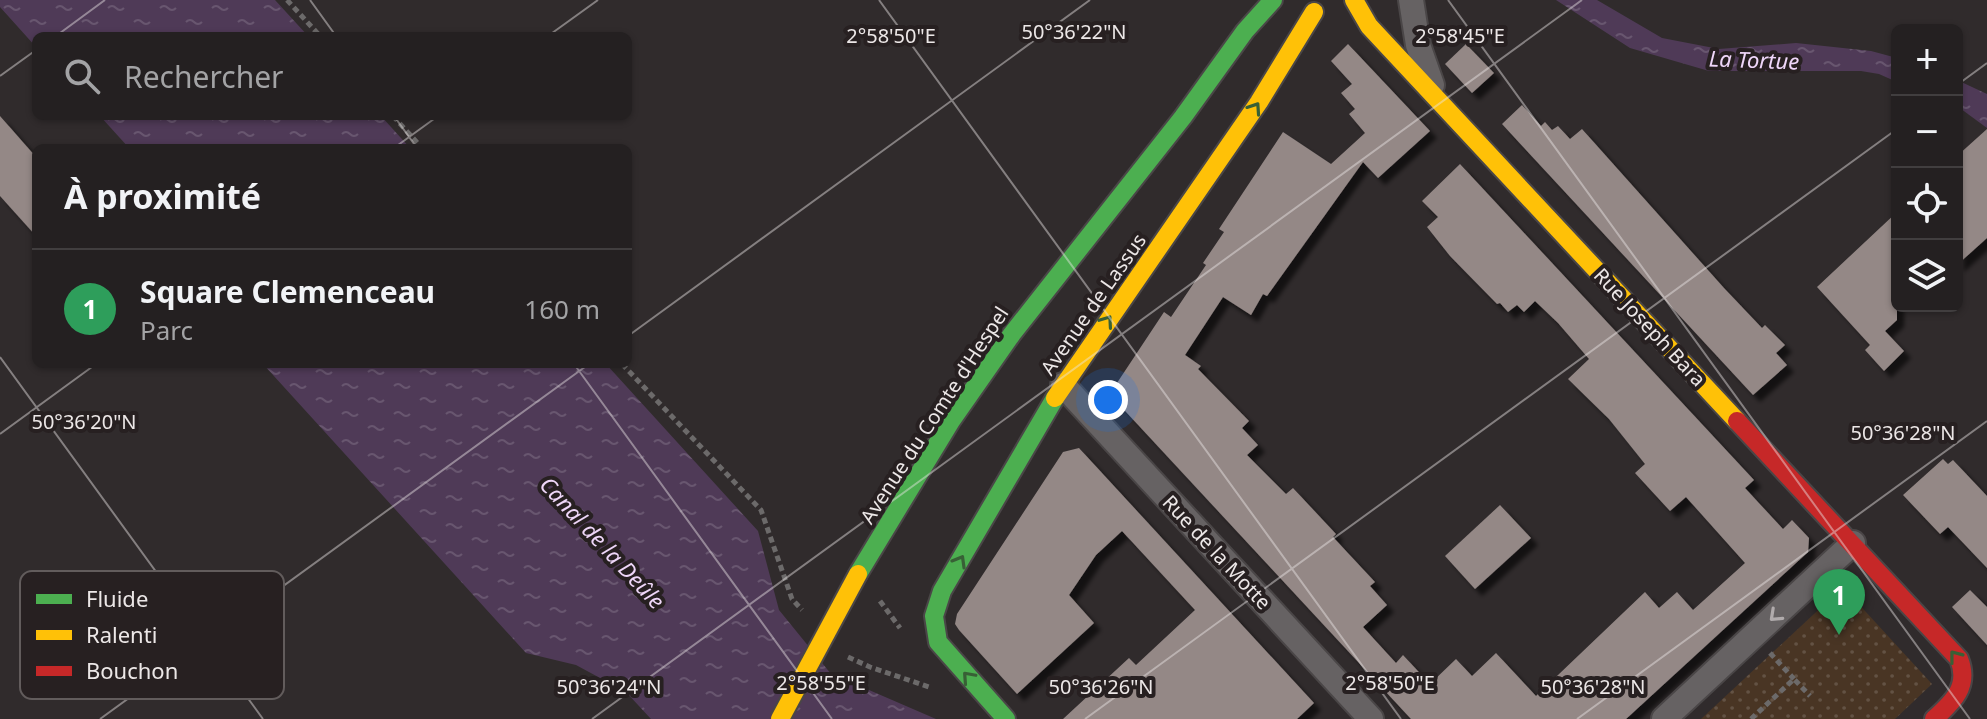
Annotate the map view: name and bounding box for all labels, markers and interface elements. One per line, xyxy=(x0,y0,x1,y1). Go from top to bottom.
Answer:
text: 50°36'22"N xyxy=(1021,18,1127,45)
text: 2°58'50"E xyxy=(846,22,936,49)
text: 2°58'45"E xyxy=(1415,22,1505,49)
map controls xyxy=(1891,24,1963,312)
button: + xyxy=(1891,24,1963,96)
search box xyxy=(32,32,632,120)
water label: La Tortue xyxy=(1708,42,1800,76)
icon: search xyxy=(60,54,104,98)
text: Rechercher xyxy=(124,56,283,97)
button: − xyxy=(1891,96,1963,168)
one-way arrow xyxy=(1245,102,1260,116)
button: locate xyxy=(1891,168,1963,240)
text: À proximité xyxy=(64,173,261,219)
street label: Avenue de Lassus xyxy=(1034,228,1152,380)
button: layers xyxy=(1891,240,1963,312)
street label: Rue Joseph Bara xyxy=(1588,262,1712,392)
text: Square Clemenceau xyxy=(140,271,435,312)
text: 1 xyxy=(83,291,97,327)
text: 160 m xyxy=(524,291,600,327)
street label: Avenue du Comte d'Hespel xyxy=(854,301,1014,529)
text: Parc xyxy=(140,312,193,348)
one-way arrow xyxy=(1097,316,1112,330)
your location xyxy=(1088,380,1128,420)
text: 50°36'20"N xyxy=(31,408,137,435)
text: 50°36'28"N xyxy=(1850,419,1956,446)
water label: Canal de la Deûle xyxy=(534,469,672,615)
street label: Rue de la Motte xyxy=(1157,489,1277,615)
one-way arrow xyxy=(950,555,966,570)
pin: 1 xyxy=(1813,569,1865,635)
legend xyxy=(20,571,284,699)
text: Fluide xyxy=(86,583,148,613)
one-way arrow xyxy=(1770,606,1784,621)
text: Ralenti xyxy=(86,619,157,649)
one-way arrow xyxy=(1950,650,1964,665)
text: Bouchon xyxy=(86,655,178,685)
text: 2°58'55"E xyxy=(776,669,866,696)
text: 2°58'50"E xyxy=(1345,669,1435,696)
one-way arrow xyxy=(963,672,977,687)
text: 50°36'24"N xyxy=(556,673,662,700)
text: 50°36'26"N xyxy=(1048,673,1154,700)
text: 50°36'28"N xyxy=(1540,673,1646,700)

